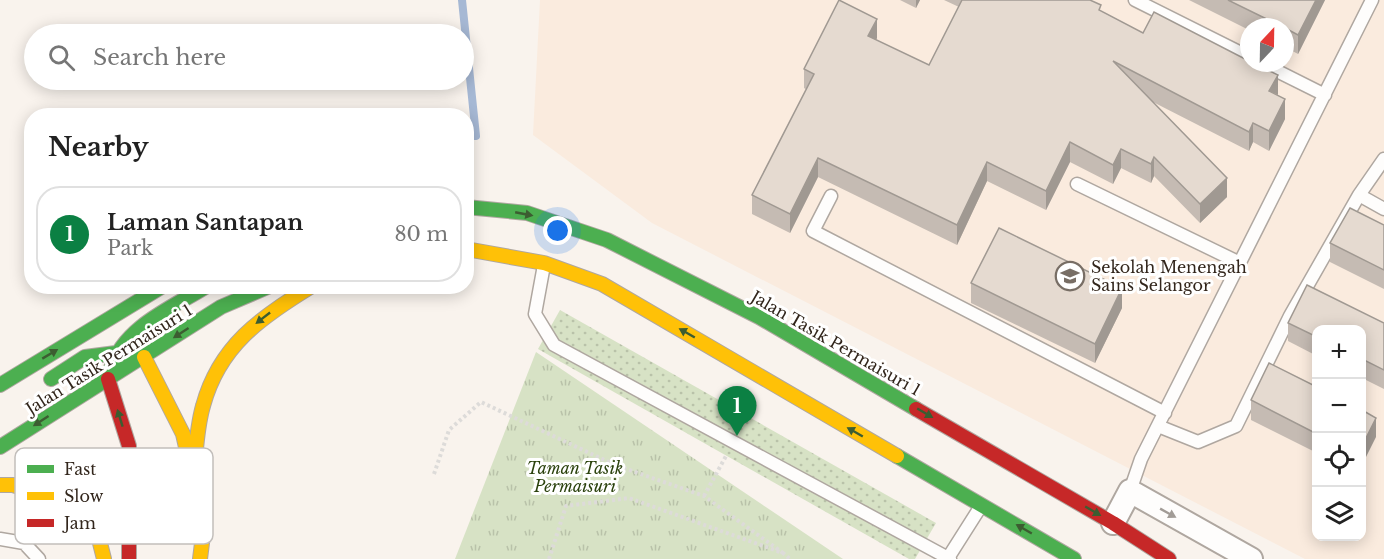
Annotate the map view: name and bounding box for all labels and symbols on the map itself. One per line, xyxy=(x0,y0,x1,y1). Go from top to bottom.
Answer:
north arrow xyxy=(1240,18,1294,72)
one-way arrow xyxy=(515,210,534,219)
your location xyxy=(543,216,572,245)
place label: Sekolah Menengah Sains Selangor xyxy=(1091,257,1247,295)
school or university icon: Sekolah Menengah Sains Selangor xyxy=(1054,260,1086,292)
street label: Jalan Tasik Permaisuri 1 xyxy=(746,285,924,400)
street label: Jalan Tasik Permaisuri 1 xyxy=(20,300,196,420)
one-way arrow xyxy=(256,312,271,324)
one-way arrow xyxy=(173,327,189,338)
one-way arrow xyxy=(679,328,695,339)
one-way arrow xyxy=(42,349,58,360)
pin: 1 xyxy=(718,386,756,436)
one-way arrow xyxy=(917,408,933,419)
one-way arrow xyxy=(115,409,124,427)
one-way arrow xyxy=(33,415,49,426)
one-way arrow xyxy=(847,426,863,437)
legend xyxy=(15,448,213,544)
park label: Taman Tasik Permaisuri xyxy=(527,458,623,496)
text: Fast xyxy=(64,459,96,479)
text: Slow xyxy=(64,486,104,506)
one-way arrow xyxy=(1085,506,1101,517)
one-way arrow xyxy=(1160,508,1177,518)
text: Jam xyxy=(62,513,96,533)
one-way arrow xyxy=(1016,524,1032,535)

